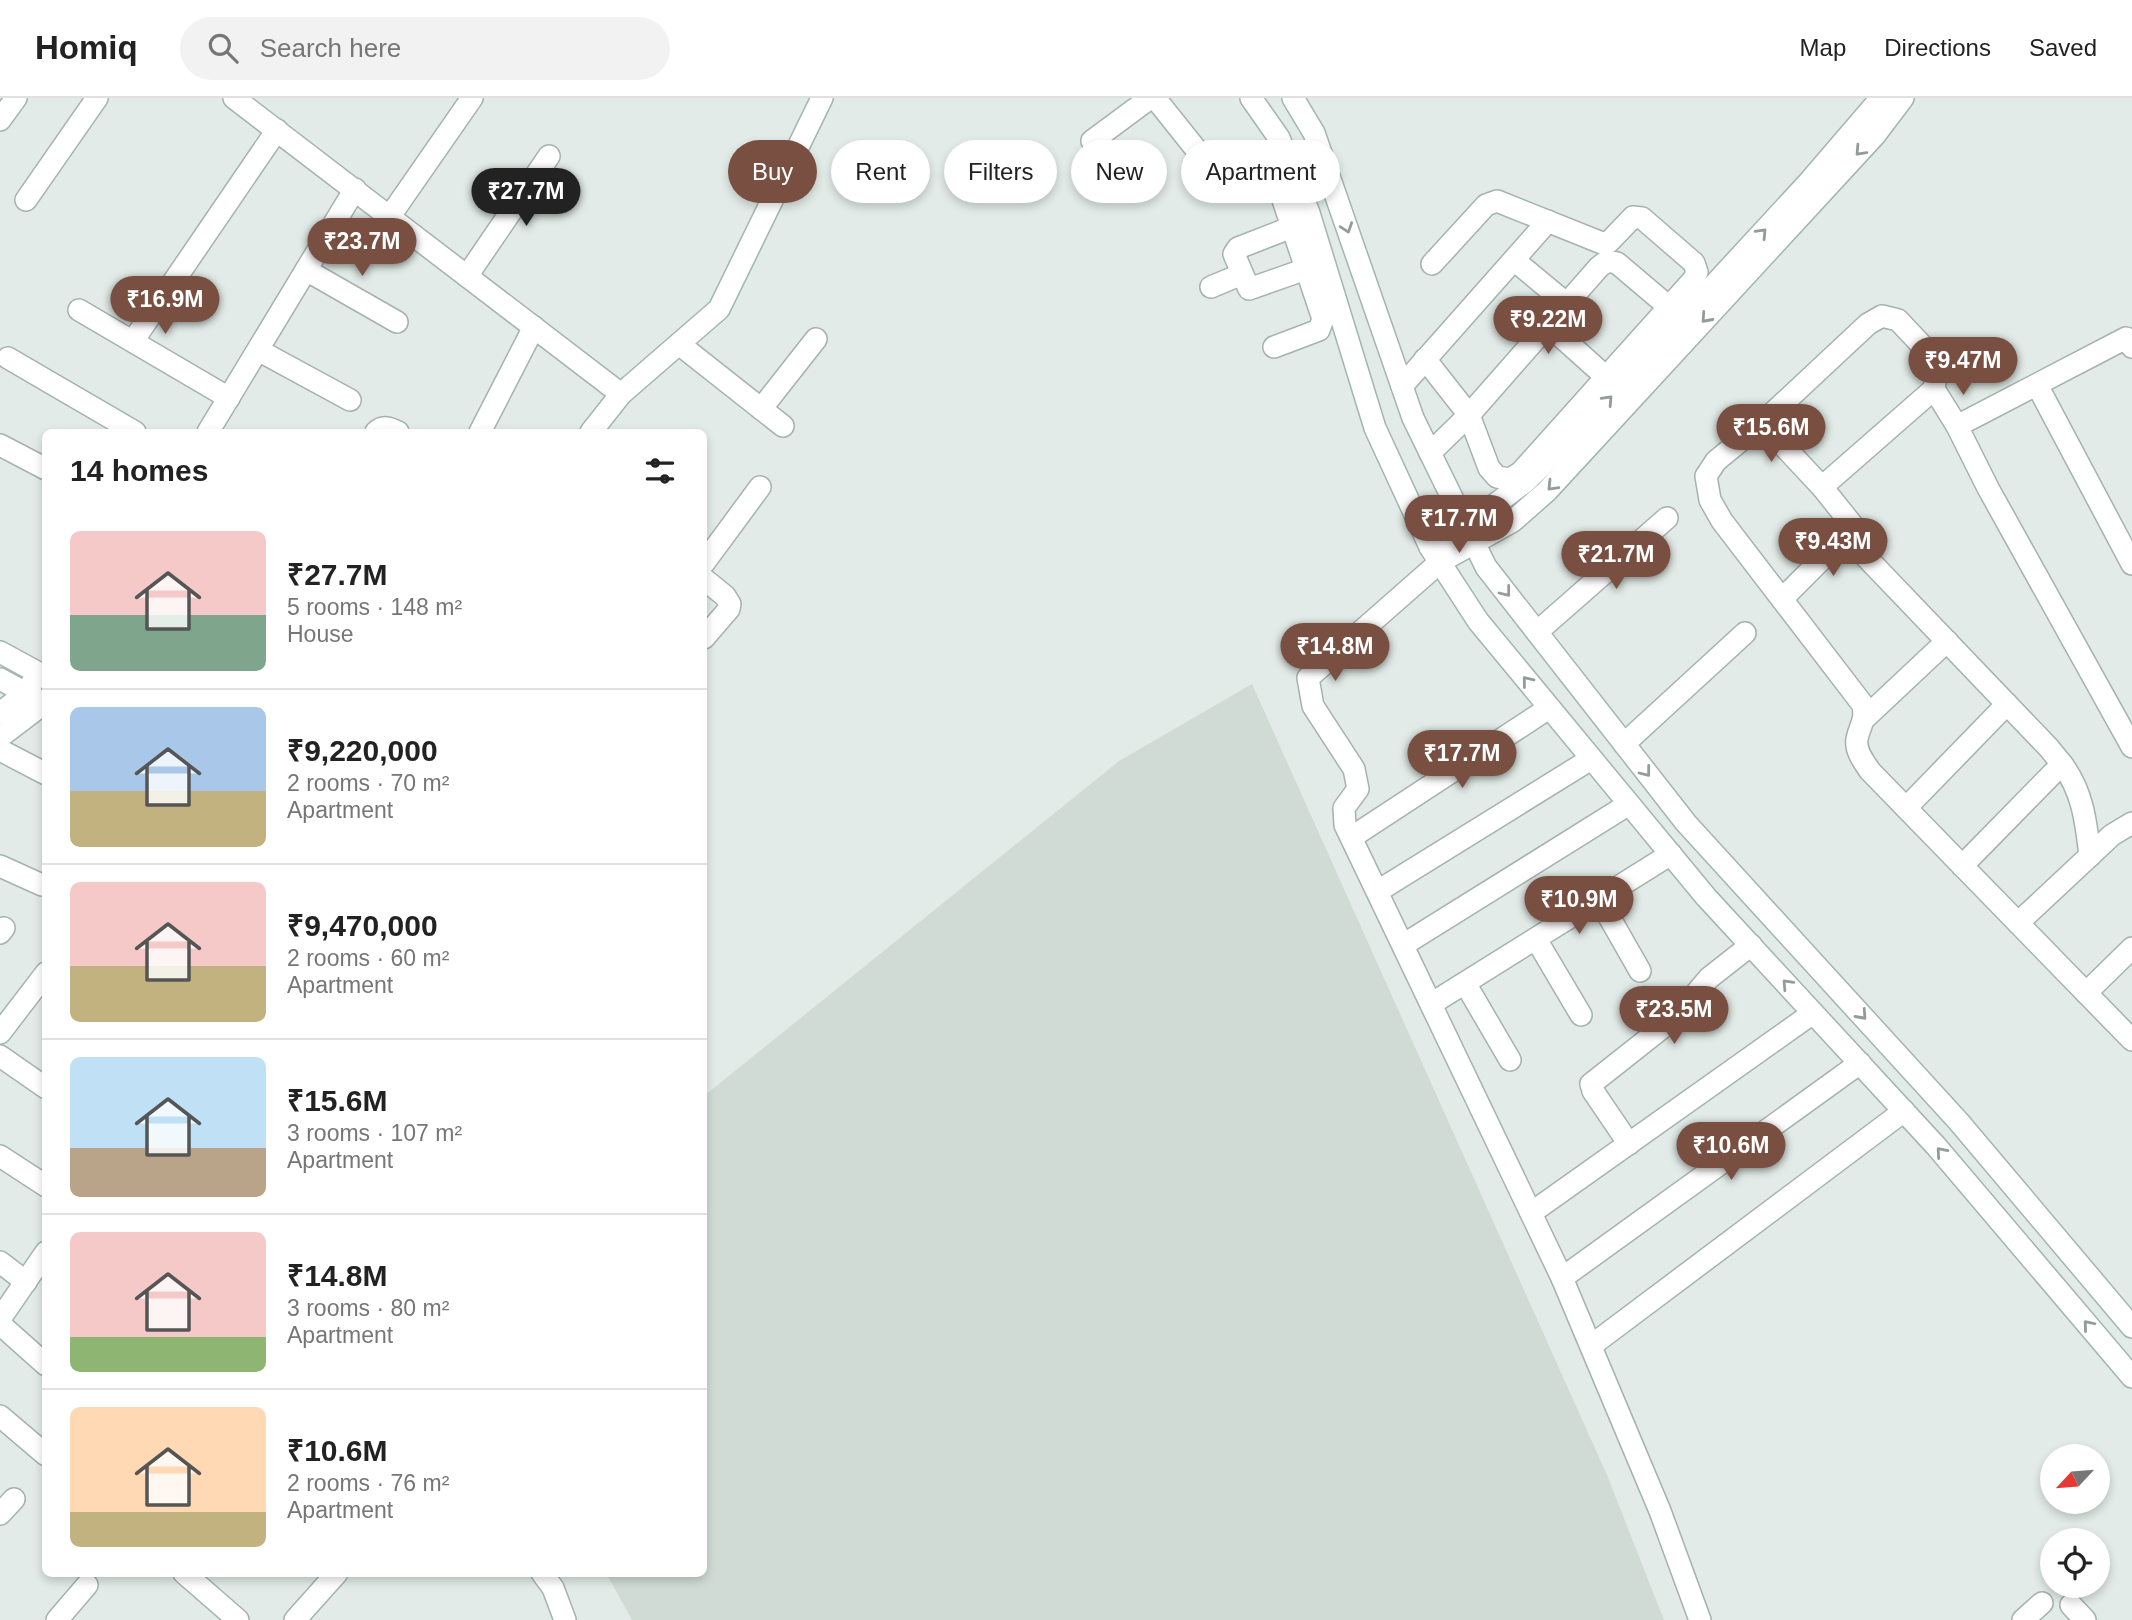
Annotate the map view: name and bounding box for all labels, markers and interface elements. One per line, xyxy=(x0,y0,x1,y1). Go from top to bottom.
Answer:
search box xyxy=(180,17,670,80)
text: Homiq xyxy=(35,29,138,66)
icon: search xyxy=(204,29,242,67)
text: Search here xyxy=(260,33,401,63)
text: Map xyxy=(1800,34,1846,61)
text: Directions xyxy=(1884,34,1991,61)
text: Saved xyxy=(2029,34,2097,61)
chip: Buy xyxy=(728,140,817,203)
chip: Rent xyxy=(831,140,930,203)
chip: Filters xyxy=(944,140,1057,203)
chip: New xyxy=(1071,140,1167,203)
chip: Apartment xyxy=(1181,140,1340,203)
one-way arrow xyxy=(1855,143,1868,156)
pin: ₹27.7M xyxy=(469,169,583,228)
text: ₹27.7M xyxy=(487,178,565,204)
pin: ₹23.7M xyxy=(305,218,419,278)
one-way arrow xyxy=(1339,222,1353,234)
text: ₹23.7M xyxy=(323,228,401,254)
one-way arrow xyxy=(1754,228,1767,241)
pin: ₹16.9M xyxy=(108,276,222,336)
text: ₹16.9M xyxy=(126,286,204,312)
pin: ₹9.22M xyxy=(1491,296,1605,356)
text: ₹9.22M xyxy=(1509,306,1587,332)
one-way arrow xyxy=(1701,310,1714,323)
pin: ₹9.47M xyxy=(1906,338,2020,397)
text: ₹9.47M xyxy=(1924,347,2002,373)
one-way arrow xyxy=(1599,395,1612,408)
pin: ₹15.6M xyxy=(1714,404,1828,464)
text: ₹15.6M xyxy=(1732,414,1810,440)
icon: filters xyxy=(641,452,679,490)
text: 14 homes xyxy=(70,454,208,487)
one-way arrow xyxy=(1548,478,1560,491)
pin: ₹17.7M xyxy=(1402,496,1516,555)
text: ₹17.7M xyxy=(1420,505,1498,531)
pin: ₹9.43M xyxy=(1776,518,1890,578)
text: ₹9.43M xyxy=(1794,528,1872,554)
pin: ₹21.7M xyxy=(1559,532,1673,591)
text: ₹21.7M xyxy=(1577,541,1655,567)
text: ₹27.7M xyxy=(287,558,388,591)
icon: home xyxy=(126,559,210,643)
one-way arrow xyxy=(1497,585,1510,597)
text: 5 rooms · 148 m² xyxy=(287,594,462,620)
text: House xyxy=(287,621,353,647)
pin: ₹14.8M xyxy=(1278,624,1392,683)
text: ₹14.8M xyxy=(1296,633,1374,659)
one-way arrow xyxy=(1523,677,1536,689)
pin: ₹17.7M xyxy=(1405,730,1519,790)
text: ₹9,220,000 xyxy=(287,734,438,767)
icon: home xyxy=(126,735,210,819)
text: ₹17.7M xyxy=(1423,740,1501,766)
one-way arrow xyxy=(1637,764,1650,776)
text: 2 rooms · 70 m² xyxy=(287,770,449,796)
text: Apartment xyxy=(287,797,393,823)
pin: ₹10.9M xyxy=(1522,876,1636,936)
text: ₹10.9M xyxy=(1540,886,1618,912)
text: ₹9,470,000 xyxy=(287,909,438,942)
icon: home xyxy=(126,910,210,994)
text: 2 rooms · 60 m² xyxy=(287,945,449,971)
text: Apartment xyxy=(287,972,393,998)
one-way arrow xyxy=(1783,979,1795,992)
pin: ₹23.5M xyxy=(1617,986,1731,1046)
text: ₹23.5M xyxy=(1635,996,1713,1022)
one-way arrow xyxy=(1853,1007,1866,1020)
text: ₹15.6M xyxy=(287,1084,388,1117)
icon: home xyxy=(126,1085,210,1169)
text: 3 rooms · 107 m² xyxy=(287,1120,462,1146)
pin: ₹10.6M xyxy=(1674,1122,1788,1182)
text: ₹10.6M xyxy=(1692,1132,1770,1158)
text: Apartment xyxy=(287,1147,393,1173)
one-way arrow xyxy=(1937,1147,1949,1160)
text: ₹14.8M xyxy=(287,1259,388,1292)
icon: home xyxy=(126,1260,210,1344)
text: 3 rooms · 80 m² xyxy=(287,1295,449,1321)
one-way arrow xyxy=(2084,1321,2096,1334)
text: Apartment xyxy=(287,1322,393,1348)
text: ₹10.6M xyxy=(287,1434,388,1467)
icon: home xyxy=(126,1435,210,1519)
north arrow xyxy=(2040,1444,2110,1514)
map controls xyxy=(2040,1444,2110,1598)
text: 2 rooms · 76 m² xyxy=(287,1470,449,1496)
text: Apartment xyxy=(287,1497,393,1523)
button: locate xyxy=(2040,1528,2110,1598)

